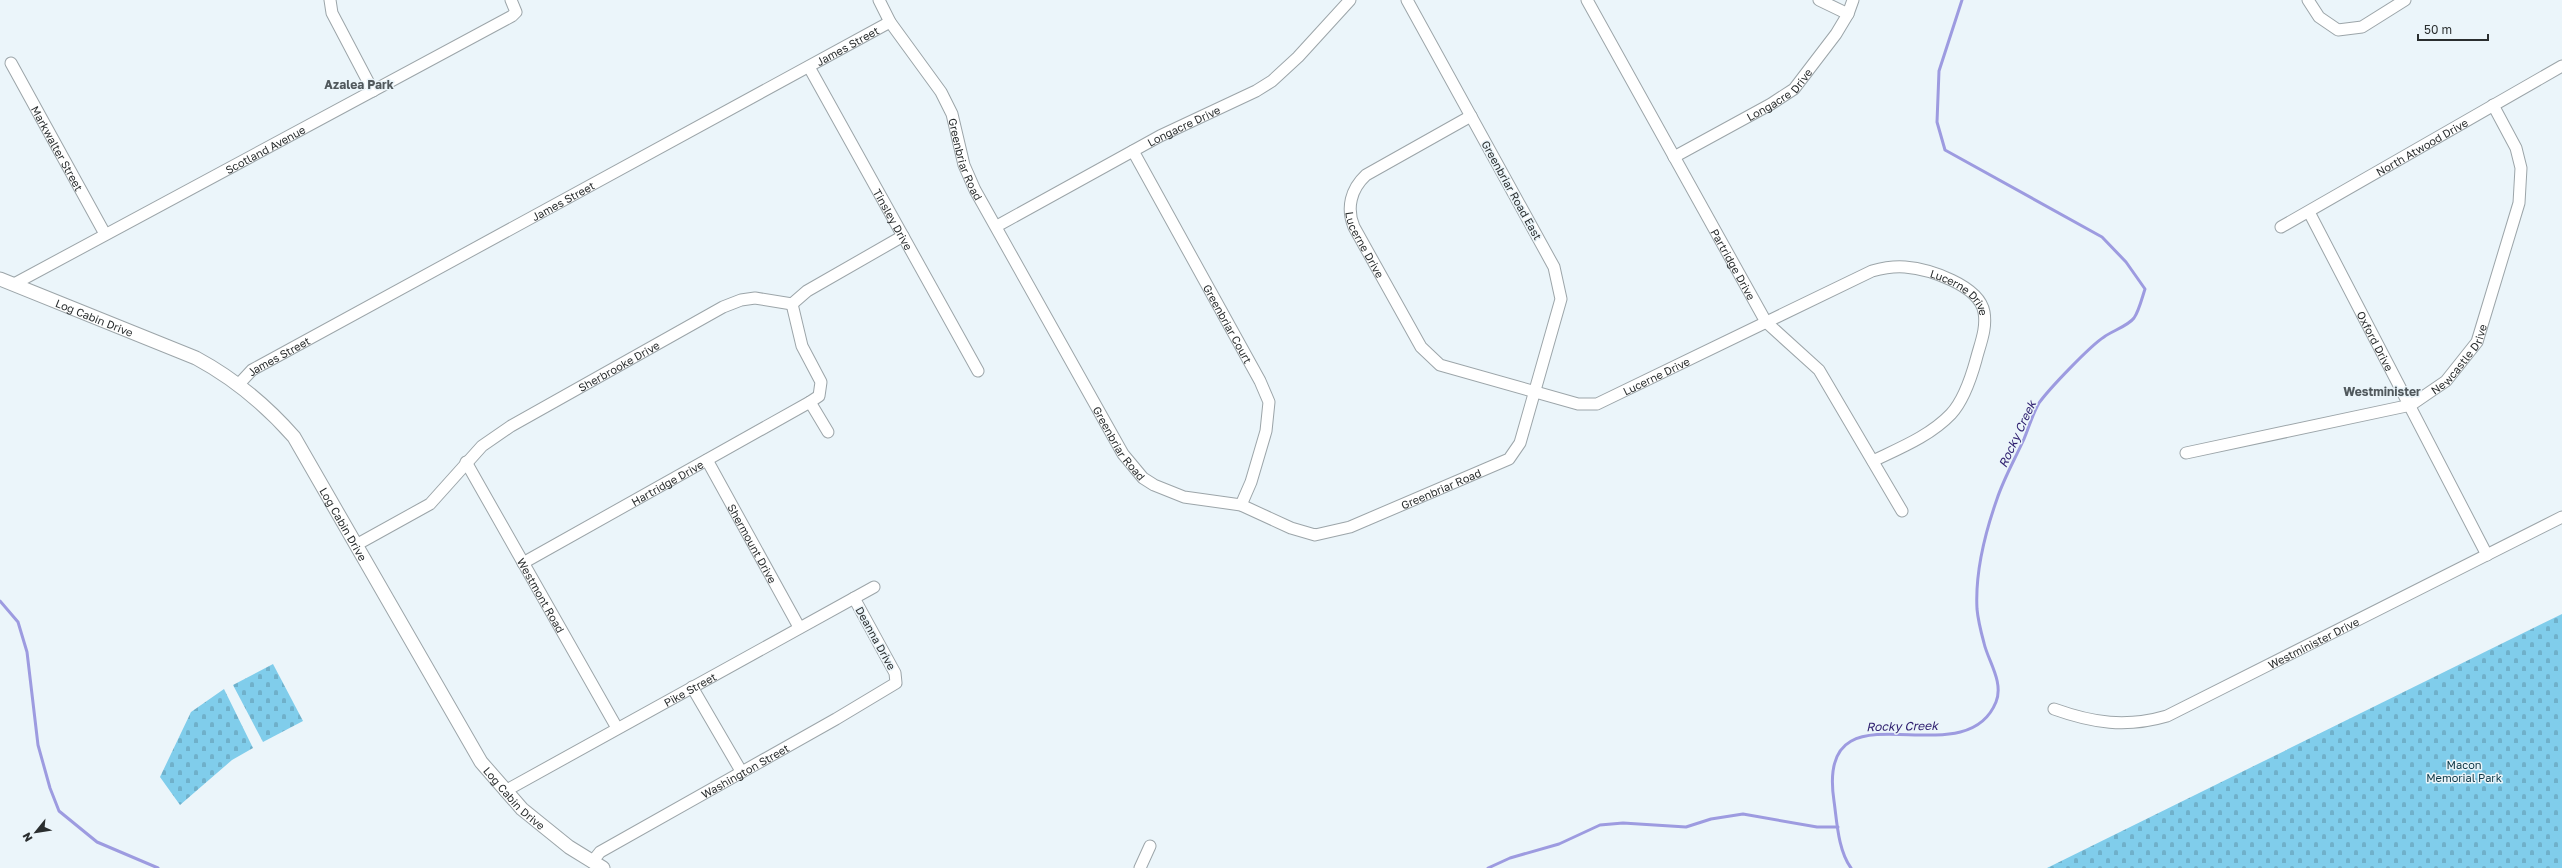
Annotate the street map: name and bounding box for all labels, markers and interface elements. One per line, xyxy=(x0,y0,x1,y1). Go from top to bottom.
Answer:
scale bar xyxy=(2418,16,2488,42)
text: 50 m xyxy=(2424,22,2452,37)
street label: James Street xyxy=(813,23,881,68)
street label: Longacre Drive xyxy=(1744,66,1814,123)
district label: Azalea Park xyxy=(324,77,394,92)
street label: Longacre Drive xyxy=(1145,102,1222,148)
street label: Markwalter Street xyxy=(29,103,86,193)
street label: North Atwood Drive xyxy=(2373,115,2470,178)
street label: Greenbriar Road xyxy=(947,117,986,202)
street label: Scotland Avenue xyxy=(223,122,307,176)
street label: Greenbriar Road East xyxy=(1479,138,1545,242)
street label: James Street xyxy=(529,178,596,223)
street label: Tinsley Drive xyxy=(871,186,916,252)
street label: Lucerne Drive xyxy=(1344,211,1387,280)
street label: Partridge Drive xyxy=(1709,226,1759,302)
street label: Lucerne Drive xyxy=(1929,266,1991,316)
street label: Greenbriar Court xyxy=(1201,282,1255,365)
street label: Log Cabin Drive xyxy=(54,296,135,339)
street label: Oxford Drive xyxy=(2355,309,2397,373)
street label: Newcastle Drive xyxy=(2428,322,2489,396)
street label: James Street xyxy=(244,333,312,378)
street label: Sherbrooke Drive xyxy=(576,338,661,394)
street label: Lucerne Drive xyxy=(1620,354,1691,397)
district label: Westminister xyxy=(2343,384,2421,399)
water label: Rocky Creek xyxy=(1995,397,2039,470)
street label: Greenbriar Road xyxy=(1091,404,1148,483)
street label: Hartridge Drive xyxy=(629,457,705,508)
street label: Greenbriar Road xyxy=(1399,465,1483,511)
street label: Log Cabin Drive xyxy=(318,485,370,563)
street label: Shermount Drive xyxy=(726,501,780,585)
street label: Westmont Road xyxy=(515,555,568,635)
street label: Deanna Drive xyxy=(853,604,899,672)
street label: Westminister Drive xyxy=(2265,614,2361,671)
street label: Pike Street xyxy=(661,669,718,709)
water label: Rocky Creek xyxy=(1866,718,1939,734)
street label: Washington Street xyxy=(699,741,791,800)
park label: Macon Memorial Park xyxy=(2426,758,2502,784)
street label: Log Cabin Drive xyxy=(481,764,548,832)
north arrow xyxy=(16,812,56,852)
text: N xyxy=(19,830,35,844)

